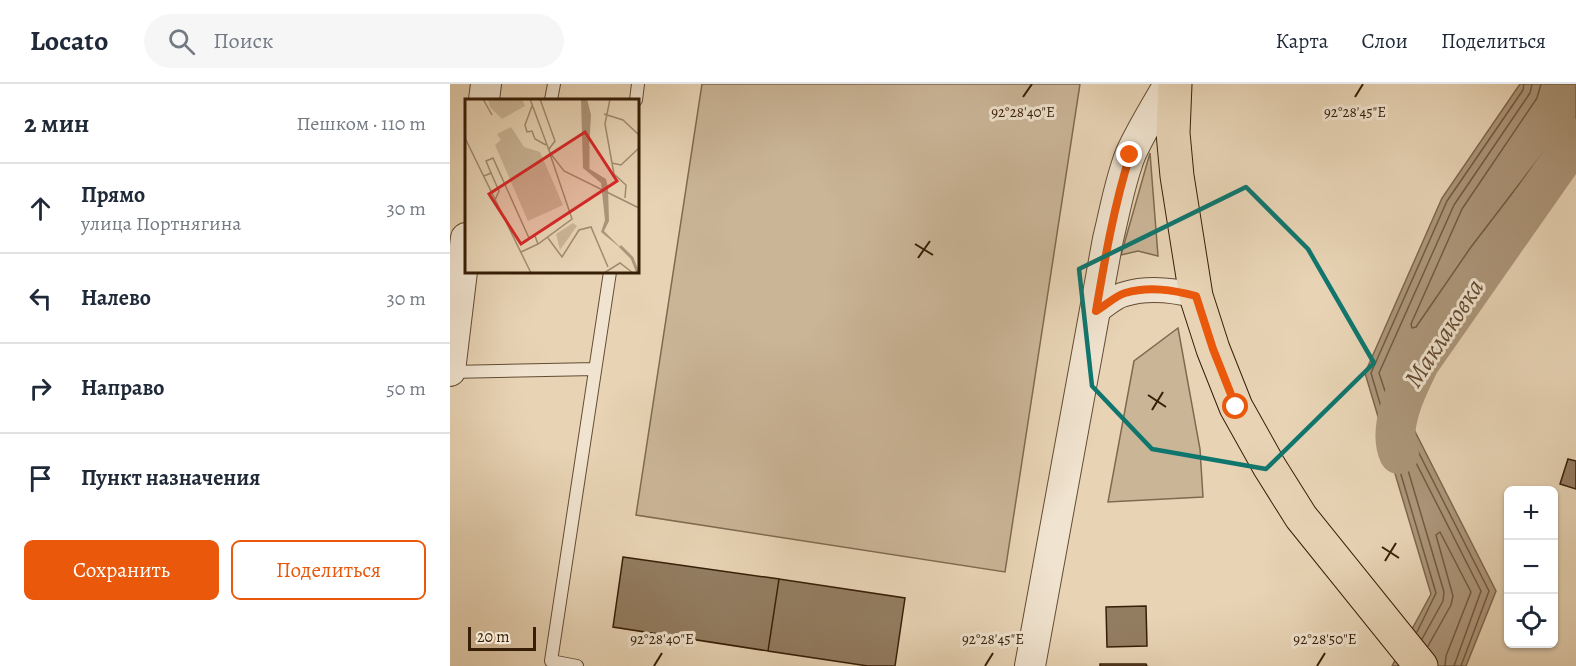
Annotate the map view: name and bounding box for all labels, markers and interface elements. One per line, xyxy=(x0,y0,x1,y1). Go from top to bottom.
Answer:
search box xyxy=(144,14,564,68)
text: Locato xyxy=(30,22,108,60)
icon: search xyxy=(165,25,198,58)
text: Поиск xyxy=(213,26,274,56)
text: Карта xyxy=(1275,27,1328,55)
text: Слои xyxy=(1361,27,1408,55)
text: Поделиться xyxy=(1441,27,1546,55)
inset map xyxy=(465,99,639,273)
text: 92°28'40"E xyxy=(991,102,1055,122)
text: 92°28'45"E xyxy=(1324,102,1386,122)
text: 2 мин xyxy=(24,106,89,141)
text: Пешком · 110 m xyxy=(296,110,426,137)
route end xyxy=(1116,141,1142,167)
text: Прямо xyxy=(81,180,145,210)
icon: ahead xyxy=(24,192,57,225)
text: 30 m xyxy=(386,195,426,222)
text: улица Портнягина xyxy=(81,210,242,237)
water label: Маклаковка xyxy=(1396,272,1492,394)
icon: left xyxy=(24,282,57,315)
text: Налево xyxy=(81,283,151,313)
text: 30 m xyxy=(386,285,426,312)
icon: right xyxy=(24,372,57,405)
text: Направо xyxy=(81,373,164,403)
text: 50 m xyxy=(386,375,426,402)
route start xyxy=(1222,393,1248,419)
icon: arrive xyxy=(24,462,57,495)
text: Пункт назначения xyxy=(81,463,260,493)
map controls xyxy=(1504,486,1558,648)
button: + xyxy=(1504,486,1558,540)
button: Сохранить xyxy=(24,540,219,600)
button: Поделиться xyxy=(231,540,426,600)
button: − xyxy=(1504,540,1558,594)
button: locate xyxy=(1504,594,1558,648)
scale bar xyxy=(468,624,536,652)
text: 20 m xyxy=(477,626,510,648)
text: 92°28'40"E xyxy=(630,629,694,649)
text: 92°28'45"E xyxy=(962,629,1024,649)
text: 92°28'50"E xyxy=(1293,629,1357,649)

